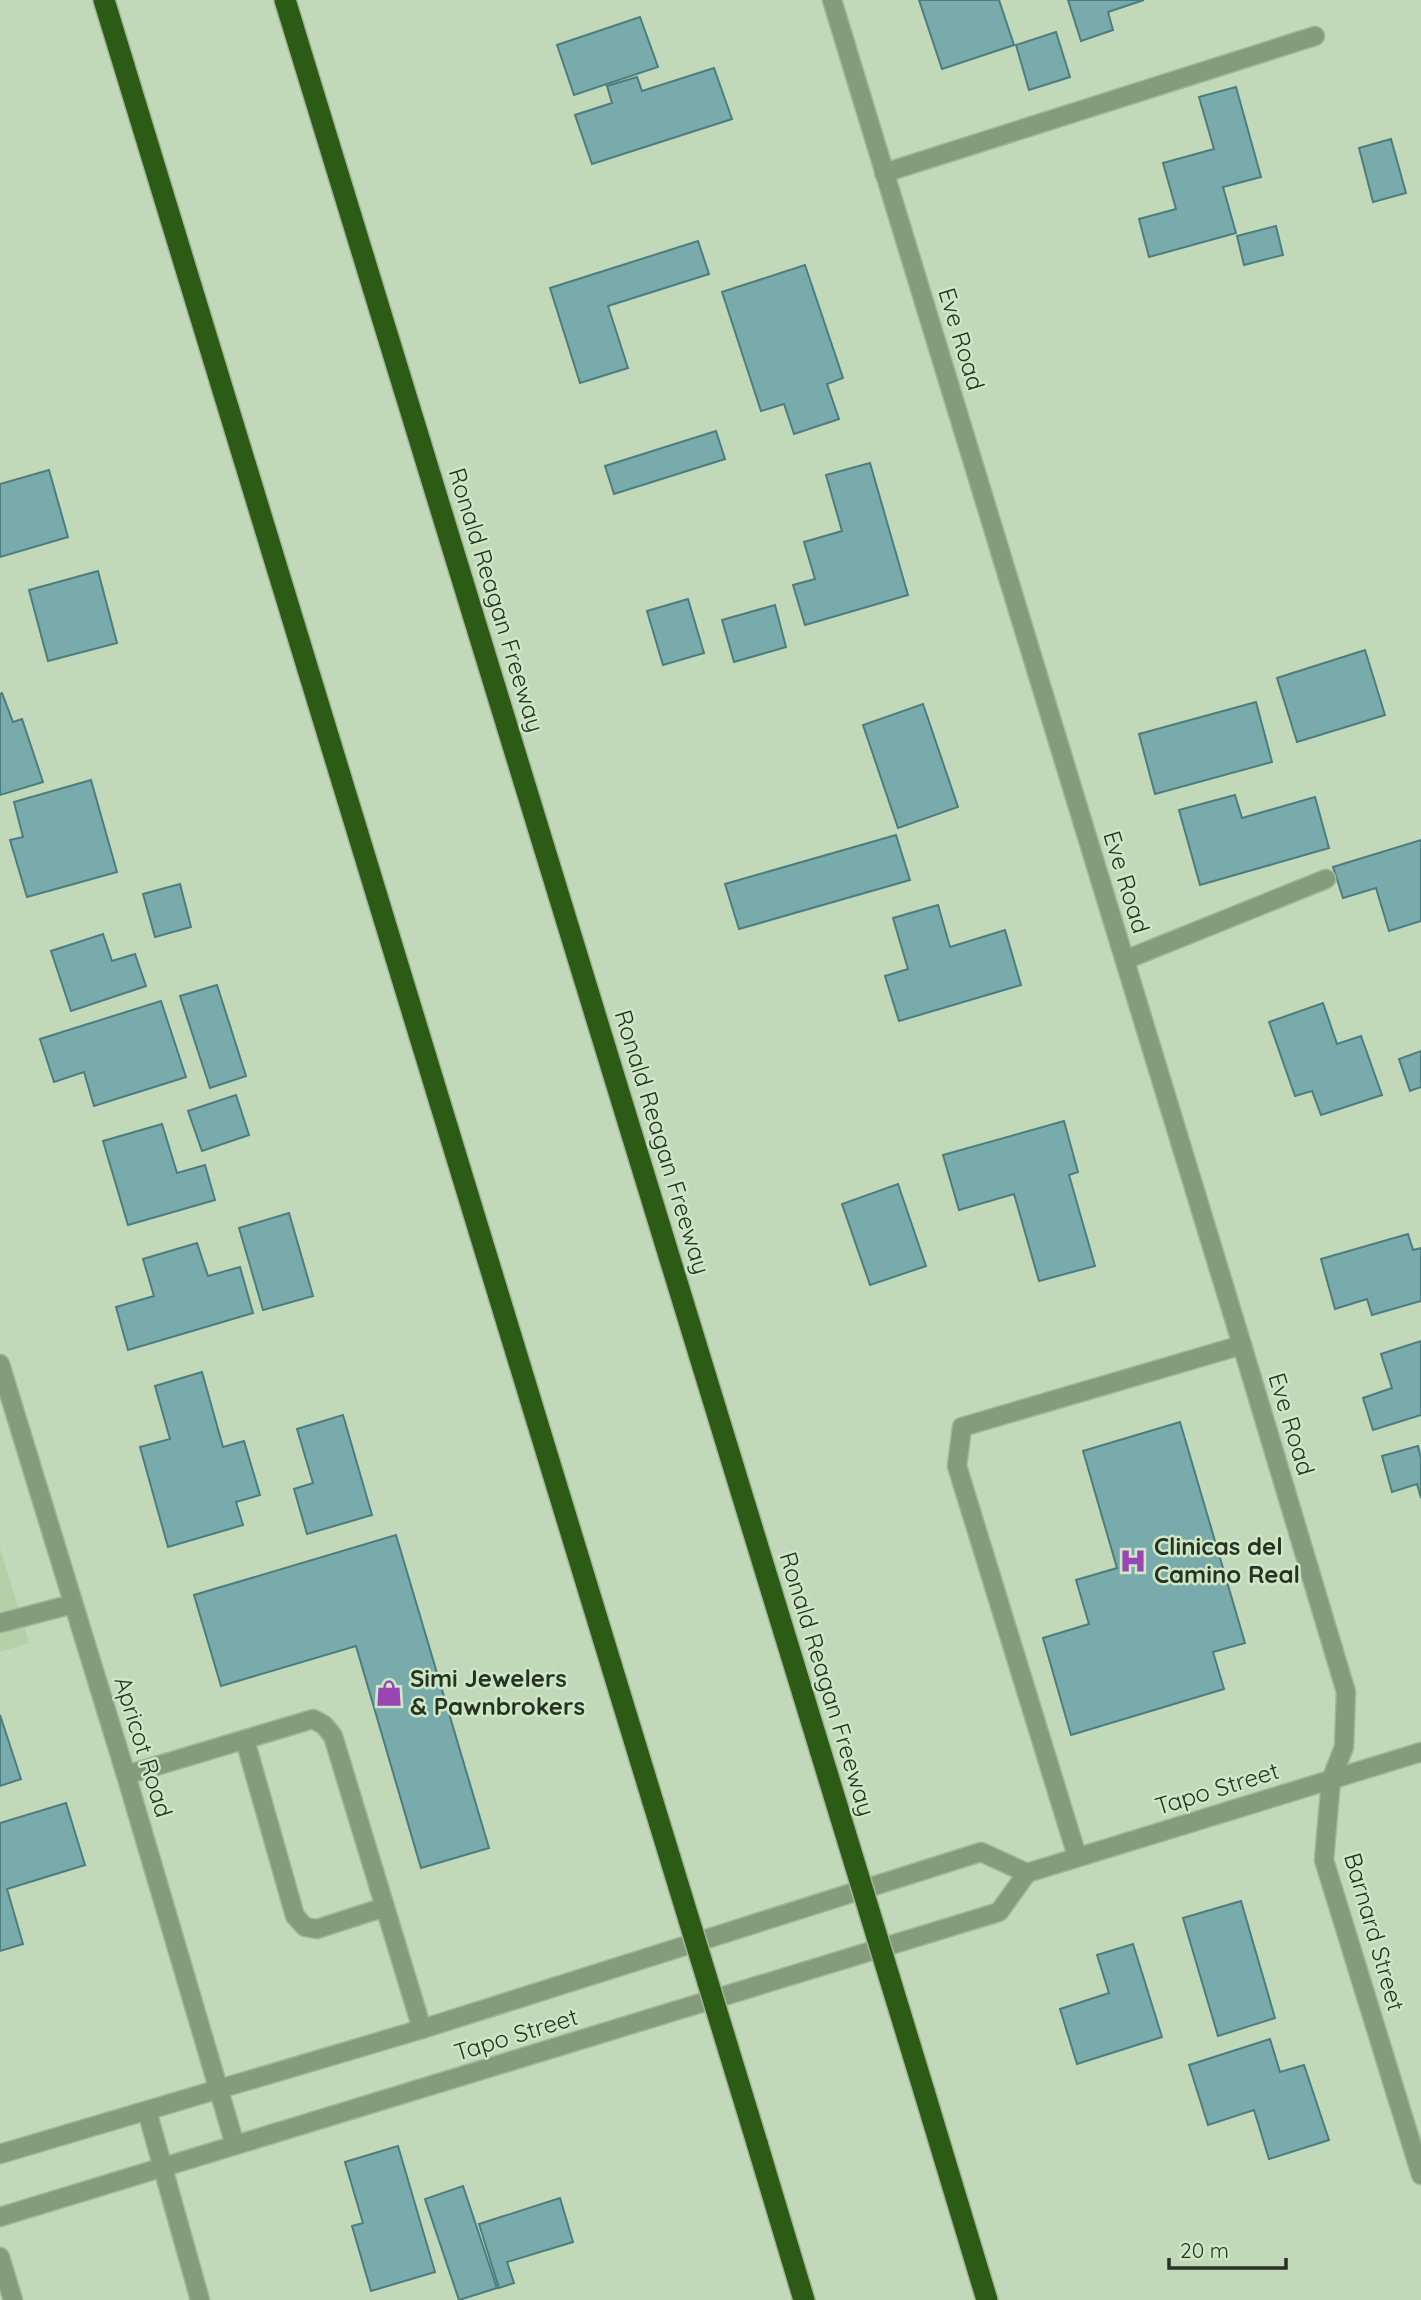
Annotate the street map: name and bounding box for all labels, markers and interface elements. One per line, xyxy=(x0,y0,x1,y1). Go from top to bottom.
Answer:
street label: Eve Road xyxy=(932,284,992,394)
street label: Ronald Reagan Freeway xyxy=(442,464,551,735)
street label: Eve Road xyxy=(1097,827,1157,937)
street label: Ronald Reagan Freeway xyxy=(608,1006,717,1277)
street label: Eve Road xyxy=(1262,1369,1322,1479)
place label: Clinicas del Camino Real xyxy=(1154,1531,1300,1589)
hospital icon: Clinicas del Camino Real xyxy=(1118,1546,1148,1576)
street label: Ronald Reagan Freeway xyxy=(773,1548,882,1819)
place label: Simi Jewelers & Pawnbrokers xyxy=(410,1663,585,1721)
street label: Apricot Road xyxy=(108,1673,180,1821)
shop icon: Simi Jewelers & Pawnbrokers xyxy=(374,1678,404,1708)
street label: Tapo Street xyxy=(1151,1755,1282,1821)
street label: Barnard Street xyxy=(1338,1849,1412,2014)
street label: Tapo Street xyxy=(450,2001,581,2067)
scale bar xyxy=(1169,2226,1286,2270)
text: 20 m xyxy=(1180,2237,1229,2263)

